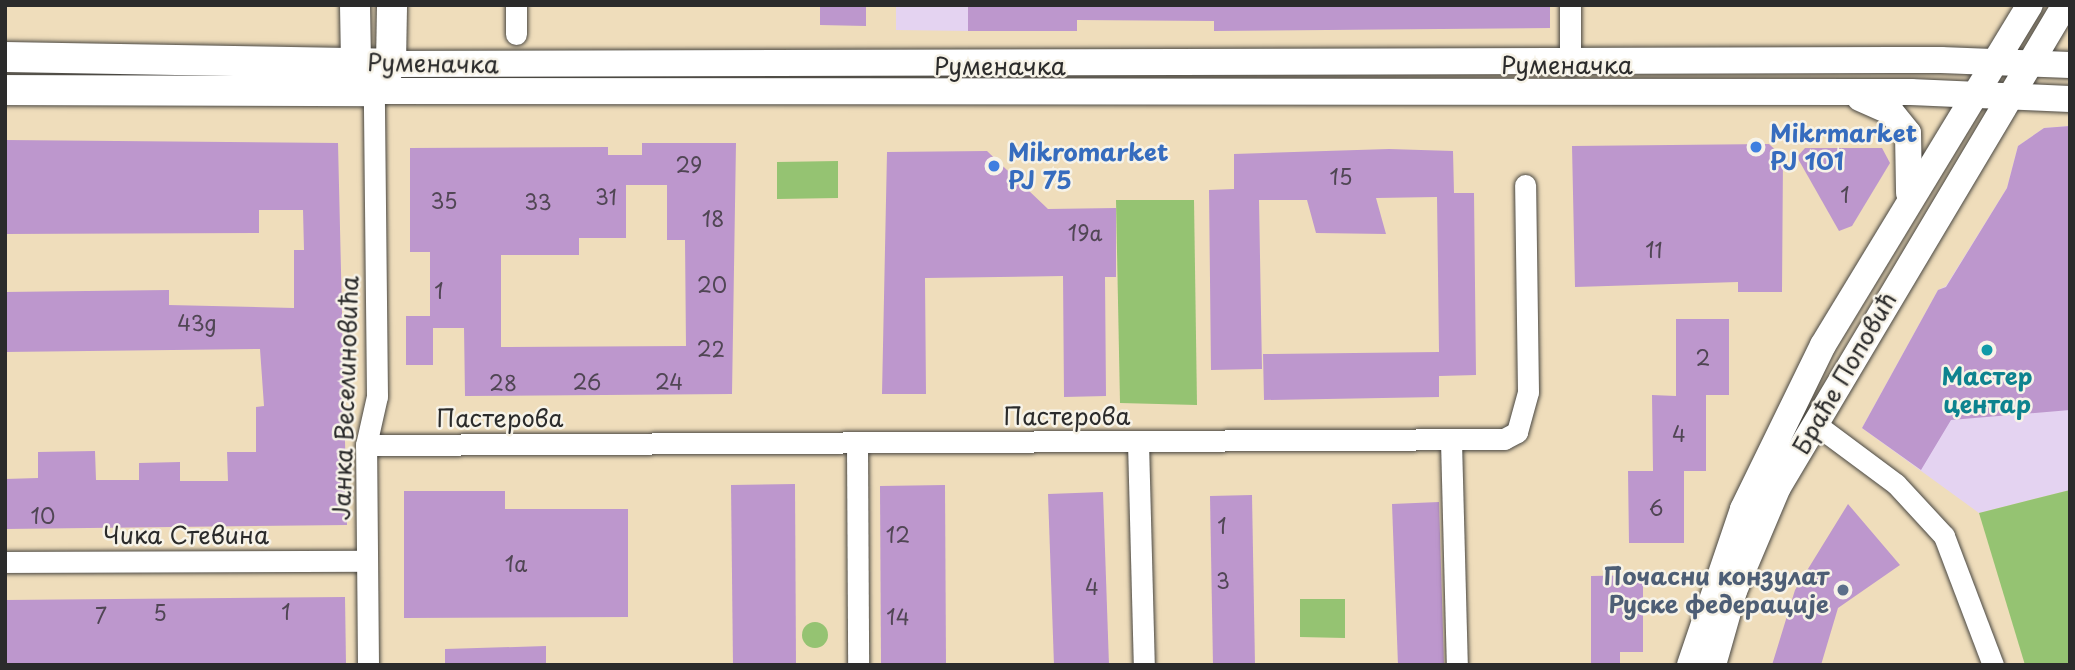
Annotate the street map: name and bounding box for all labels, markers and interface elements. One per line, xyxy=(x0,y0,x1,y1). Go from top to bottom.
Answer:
street label: Руменачка xyxy=(367,47,499,79)
street label: Руменачка xyxy=(1501,51,1633,79)
street label: Руменачка xyxy=(934,52,1066,80)
place label: Mikrmarket PJ 101 xyxy=(1770,119,1917,175)
place label: Mikromarket PJ 75 xyxy=(1008,138,1169,194)
marker: Mikrmarket PJ 101 xyxy=(1748,139,1764,155)
house number: 29 xyxy=(676,151,702,177)
marker: Mikromarket PJ 75 xyxy=(986,158,1002,174)
house number: 15 xyxy=(1330,163,1352,189)
house number: 1 xyxy=(1840,181,1850,207)
house number: 31 xyxy=(595,183,617,209)
house number: 35 xyxy=(431,187,457,213)
house number: 33 xyxy=(524,188,552,214)
house number: 18 xyxy=(702,205,724,231)
house number: 19a xyxy=(1068,219,1102,245)
house number: 11 xyxy=(1645,236,1663,262)
house number: 20 xyxy=(697,271,727,297)
street label: Јанка Веселиновића xyxy=(326,274,364,522)
house number: 1 xyxy=(434,277,444,303)
street label: Браће Поповић xyxy=(1786,287,1902,459)
house number: 43g xyxy=(177,309,217,335)
house number: 22 xyxy=(697,335,725,361)
marker: Мастер центар xyxy=(1979,342,1995,358)
house number: 2 xyxy=(1696,344,1710,370)
place label: Мастер центар xyxy=(1942,362,2032,418)
house number: 26 xyxy=(573,368,601,394)
house number: 24 xyxy=(655,368,683,394)
house number: 28 xyxy=(489,369,517,395)
street label: Пастерова xyxy=(1004,402,1130,430)
street label: Пастерова xyxy=(437,404,563,432)
house number: 4 xyxy=(1672,420,1686,446)
house number: 6 xyxy=(1649,494,1663,520)
house number: 10 xyxy=(31,502,55,528)
house number: 1 xyxy=(1217,512,1227,538)
street label: Чика Стевина xyxy=(102,521,270,549)
house number: 12 xyxy=(886,521,910,547)
house number: 1a xyxy=(505,550,527,576)
place label: Почасни конзулат Руске федерације xyxy=(1603,562,1829,618)
house number: 3 xyxy=(1216,567,1230,593)
house number: 4 xyxy=(1085,573,1099,599)
marker: Почасни конзулат Руске федерације xyxy=(1835,582,1851,598)
house number: 1 xyxy=(281,598,291,624)
house number: 5 xyxy=(153,599,167,625)
house number: 7 xyxy=(95,602,107,628)
house number: 14 xyxy=(886,603,910,629)

